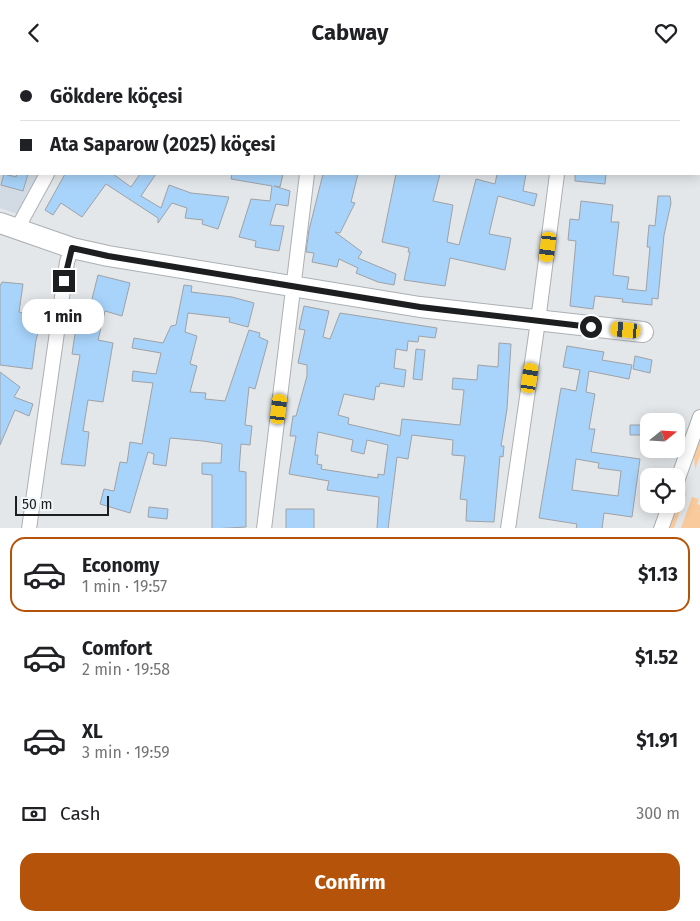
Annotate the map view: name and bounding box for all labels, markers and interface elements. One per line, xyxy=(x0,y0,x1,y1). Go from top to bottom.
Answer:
icon: back xyxy=(20,19,48,47)
text: Cabway xyxy=(312,19,388,46)
icon: heart xyxy=(652,19,680,47)
text: Gökdere köçesi xyxy=(50,85,183,108)
text: Ata Saparow (2025) köçesi xyxy=(50,133,276,156)
car xyxy=(538,231,557,263)
route end xyxy=(53,270,75,292)
callout: 1 min xyxy=(23,299,105,333)
text: 1 min xyxy=(44,307,82,326)
route start xyxy=(580,316,602,338)
car xyxy=(610,321,641,339)
car xyxy=(520,362,539,394)
car xyxy=(269,393,288,425)
north arrow xyxy=(640,413,685,457)
map controls xyxy=(640,413,685,513)
button: locate xyxy=(640,468,685,513)
scale bar xyxy=(15,493,109,517)
text: 50 m xyxy=(22,496,53,513)
icon: car xyxy=(22,552,67,597)
text: Economy xyxy=(82,554,159,577)
text: $1.13 xyxy=(638,563,678,586)
text: 1 min · 19:57 xyxy=(82,577,167,596)
icon: car xyxy=(22,635,67,680)
text: Comfort xyxy=(82,637,152,660)
text: $1.52 xyxy=(635,646,678,669)
text: 2 min · 19:58 xyxy=(82,660,170,679)
icon: car xyxy=(22,718,67,763)
text: XL xyxy=(82,720,103,743)
text: $1.91 xyxy=(636,729,678,752)
text: 3 min · 19:59 xyxy=(82,743,170,762)
icon: cash xyxy=(20,800,48,828)
text: Cash xyxy=(60,802,101,825)
text: 300 m xyxy=(636,804,680,823)
button: Confirm xyxy=(20,853,680,911)

